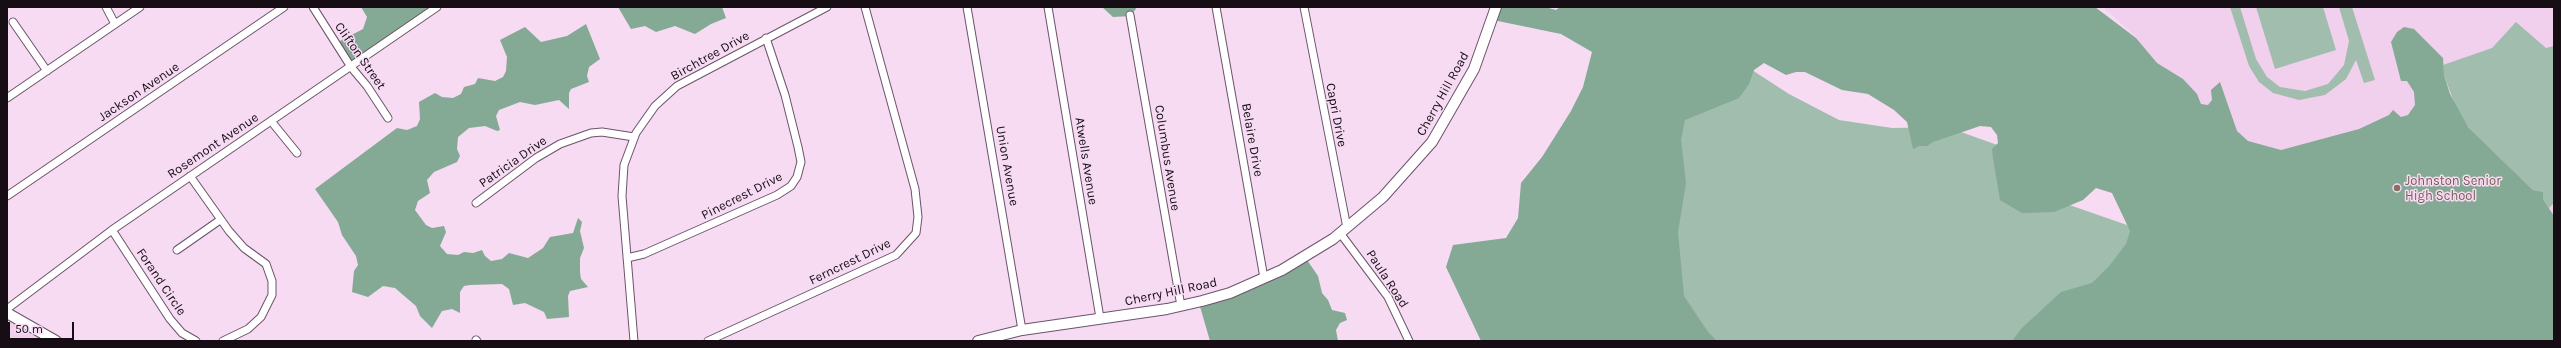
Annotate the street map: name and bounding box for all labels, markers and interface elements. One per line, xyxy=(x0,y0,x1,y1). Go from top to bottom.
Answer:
street label: Clifton Street xyxy=(331,19,389,93)
street label: Birchtree Drive xyxy=(668,28,752,84)
street label: Cherry Hill Road xyxy=(1413,49,1473,139)
street label: Jackson Avenue xyxy=(96,59,182,125)
street label: Capri Drive xyxy=(1322,82,1350,148)
street label: Belaire Drive xyxy=(1238,102,1266,178)
street label: Columbus Avenue xyxy=(1151,104,1183,212)
street label: Rosemont Avenue xyxy=(165,110,261,182)
street label: Atwells Avenue xyxy=(1071,116,1101,206)
street label: Union Avenue xyxy=(992,125,1022,207)
street label: Patricia Drive xyxy=(476,133,550,191)
street label: Pinecrest Drive xyxy=(699,169,785,223)
place label: Johnston Senior High School xyxy=(2405,173,2501,204)
marker: Johnston Senior High School xyxy=(2392,183,2402,193)
street label: Ferncrest Drive xyxy=(807,235,893,289)
street label: Forand Circle xyxy=(133,245,189,319)
street label: Paula Road xyxy=(1362,247,1412,311)
street label: Cherry Hill Road xyxy=(1123,275,1219,309)
scale bar xyxy=(10,314,76,340)
text: 50 m xyxy=(15,322,43,336)

